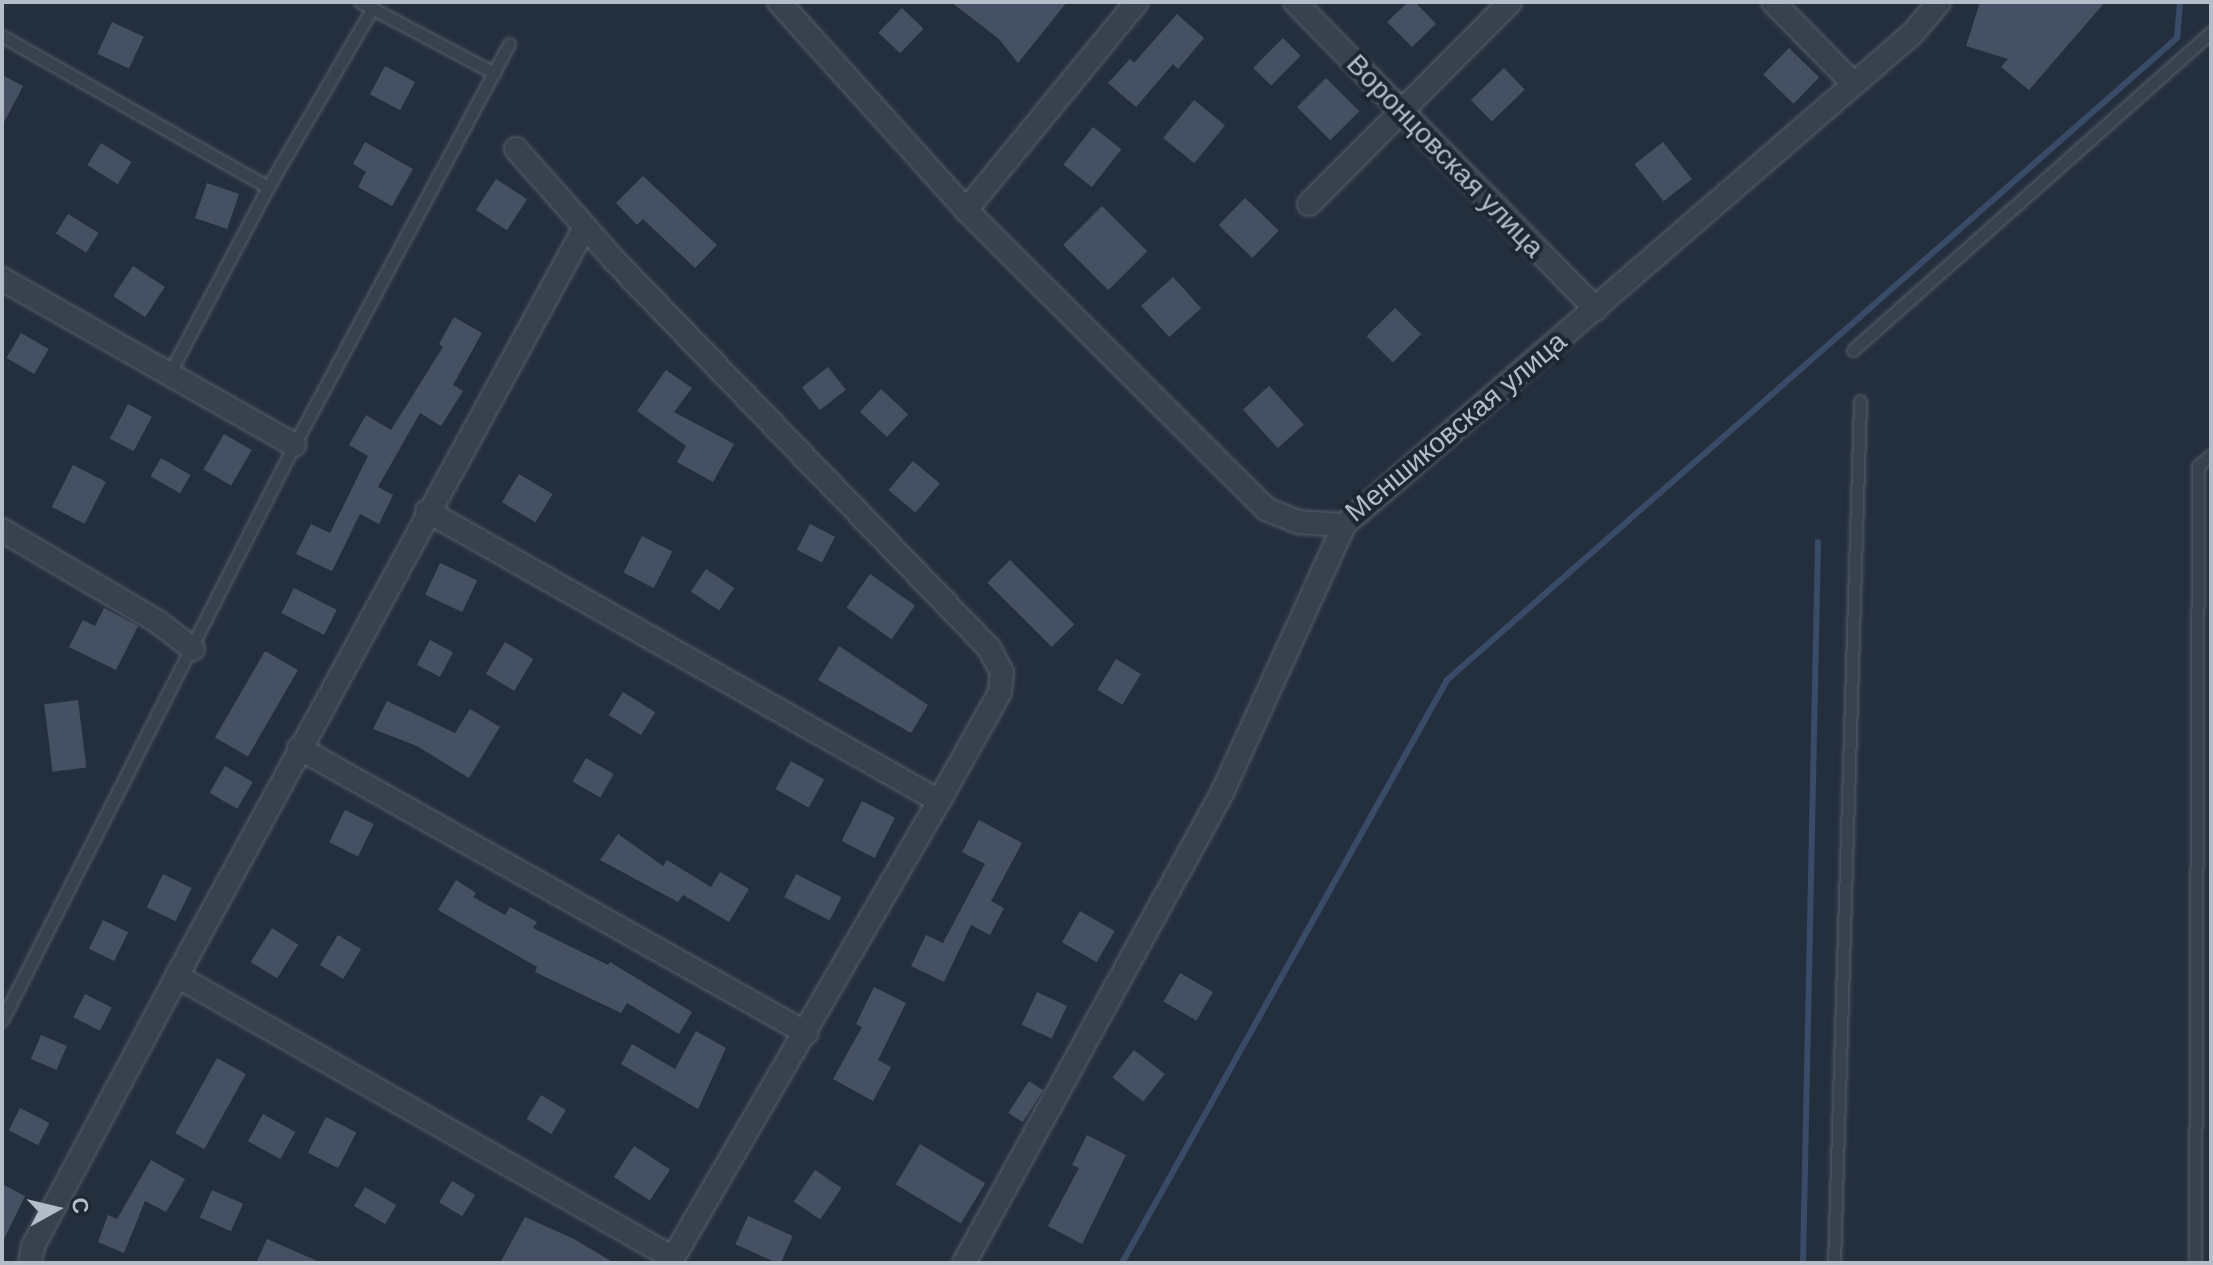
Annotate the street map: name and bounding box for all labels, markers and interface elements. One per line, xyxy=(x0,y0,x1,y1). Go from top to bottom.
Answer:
street label: Воронцовская улица xyxy=(1339,48,1551,264)
street label: Меншиковская улица xyxy=(1339,325,1573,529)
north arrow xyxy=(16,1169,96,1249)
text: С xyxy=(67,1196,94,1215)

